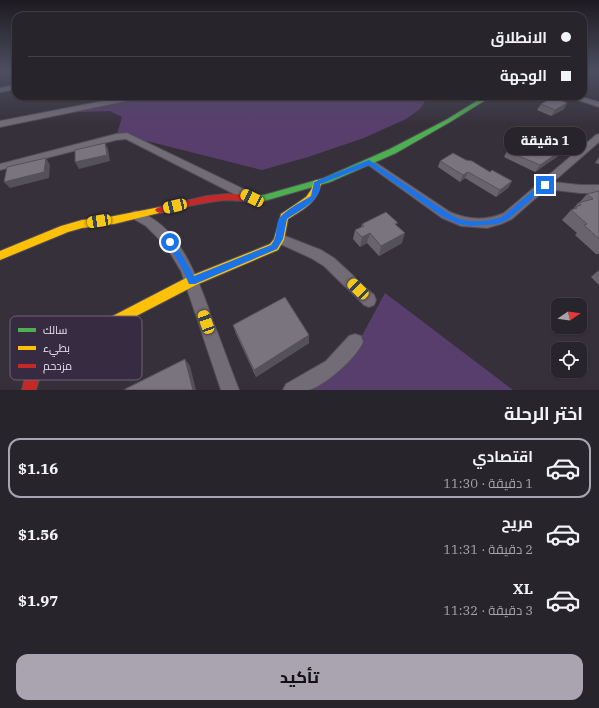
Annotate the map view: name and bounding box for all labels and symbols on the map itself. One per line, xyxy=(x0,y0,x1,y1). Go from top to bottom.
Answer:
callout: 1 دقيقة xyxy=(504,127,586,155)
route end xyxy=(536,176,554,194)
car xyxy=(239,187,265,209)
car xyxy=(162,197,188,215)
car xyxy=(86,213,112,229)
route start xyxy=(161,233,179,251)
car xyxy=(345,276,371,302)
north arrow xyxy=(551,298,587,334)
car xyxy=(196,309,216,335)
legend xyxy=(10,316,142,380)
text: سالك xyxy=(43,323,67,337)
text: بطيء xyxy=(43,341,70,357)
text: مزدحم xyxy=(43,359,72,374)

